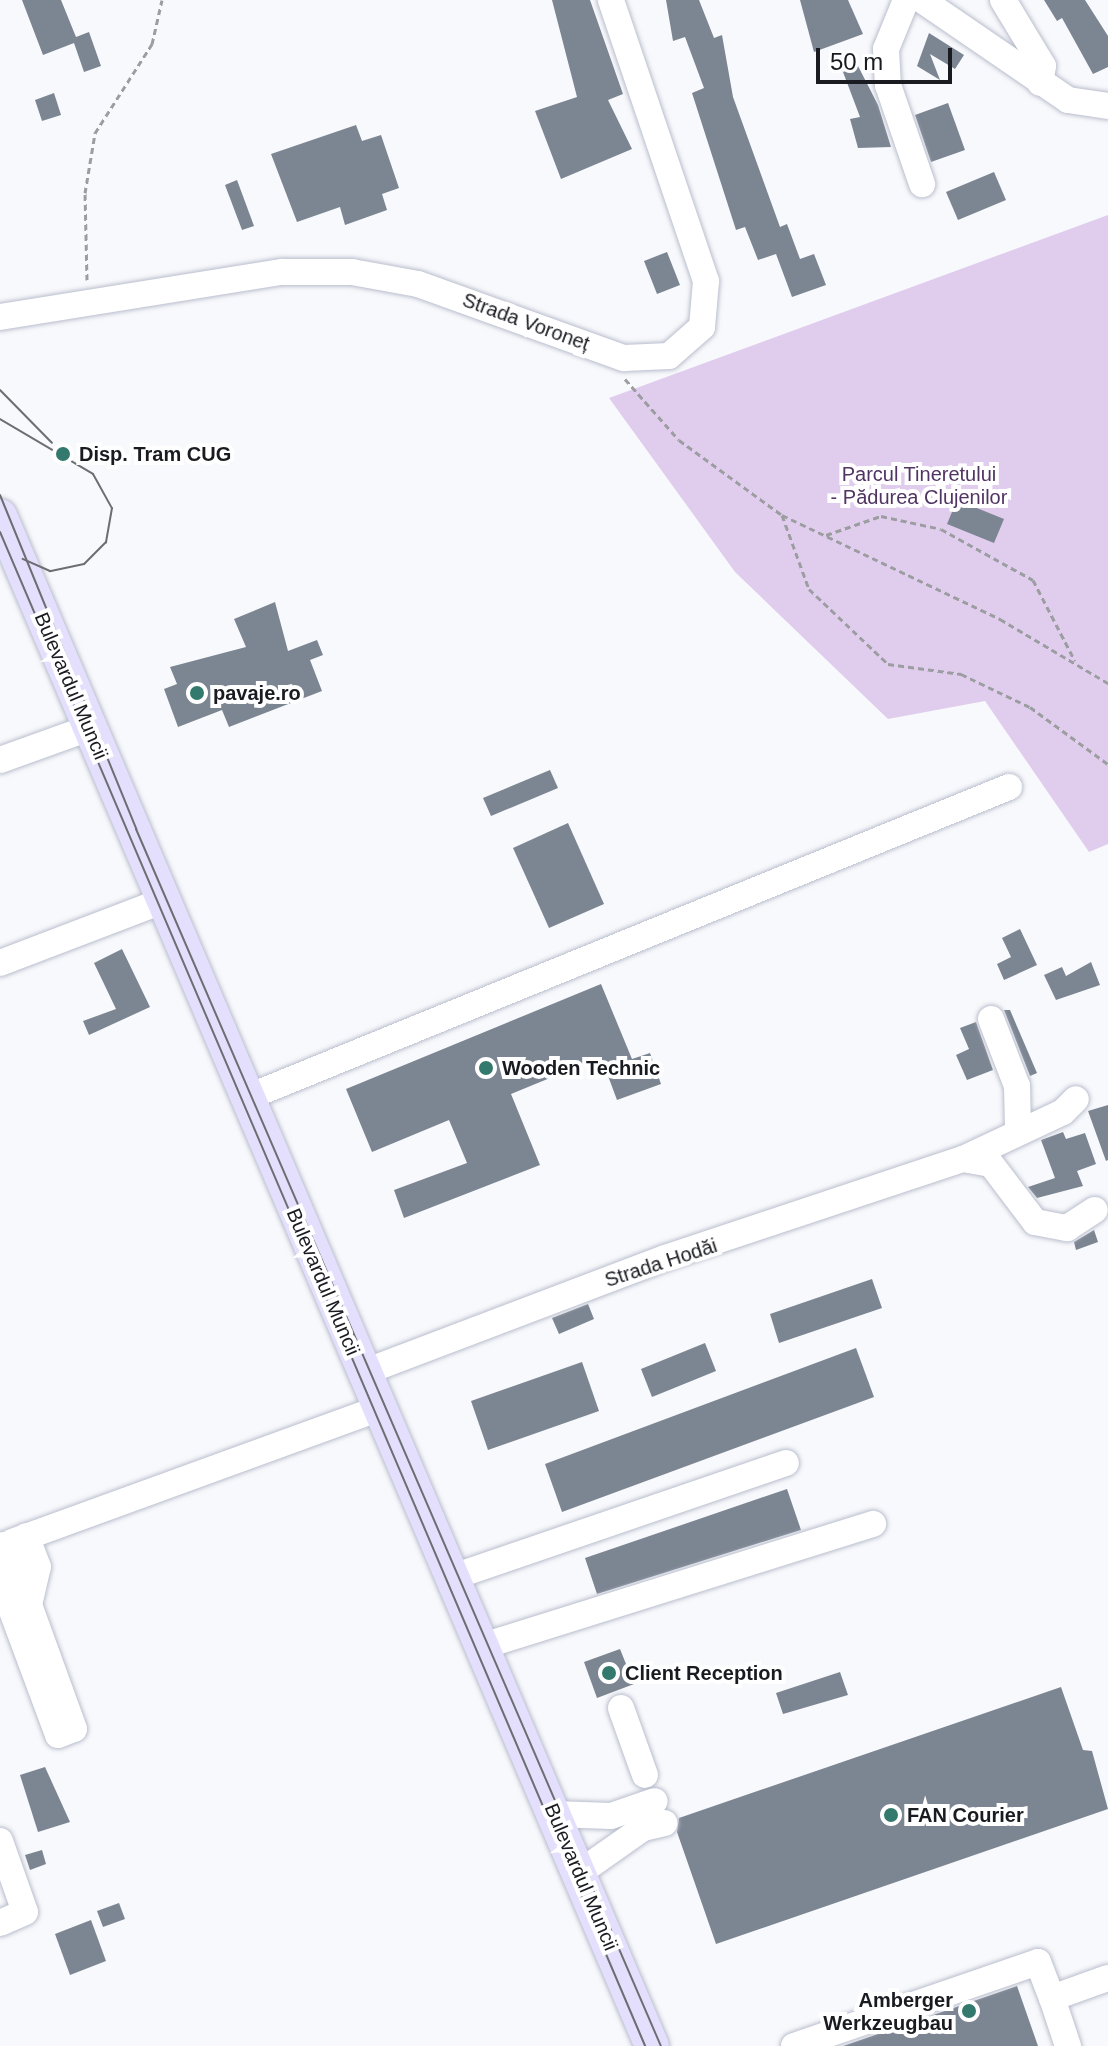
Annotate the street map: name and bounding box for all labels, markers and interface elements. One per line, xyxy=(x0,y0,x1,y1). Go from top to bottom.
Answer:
scale bar xyxy=(820,32,956,82)
text: 50 m xyxy=(830,48,883,75)
street label: Strada Voroneț xyxy=(459,288,593,356)
place label: Disp. Tram CUG xyxy=(79,442,231,466)
marker: Disp. Tram CUG xyxy=(54,445,72,463)
park label: Parcul Tineretului - Pădurea Clujenilor xyxy=(831,462,1007,509)
street label: Bulevardul Muncii xyxy=(29,609,113,763)
place label: pavaje.ro xyxy=(213,681,301,705)
marker: pavaje.ro xyxy=(188,684,206,702)
place label: Wooden Technic xyxy=(502,1056,660,1080)
marker: Wooden Technic xyxy=(477,1059,495,1077)
street label: Bulevardul Muncii xyxy=(281,1205,365,1359)
street label: Strada Hodăi xyxy=(602,1234,720,1292)
place label: Client Reception xyxy=(625,1661,783,1685)
marker: Client Reception xyxy=(600,1664,618,1682)
street label: Bulevardul Muncii xyxy=(539,1800,623,1954)
place label: FAN Courier xyxy=(907,1803,1024,1827)
marker: FAN Courier xyxy=(882,1806,900,1824)
place label: Amberger Werkzeugbau xyxy=(823,1988,953,2035)
marker: Amberger Werkzeugbau xyxy=(960,2002,978,2020)

